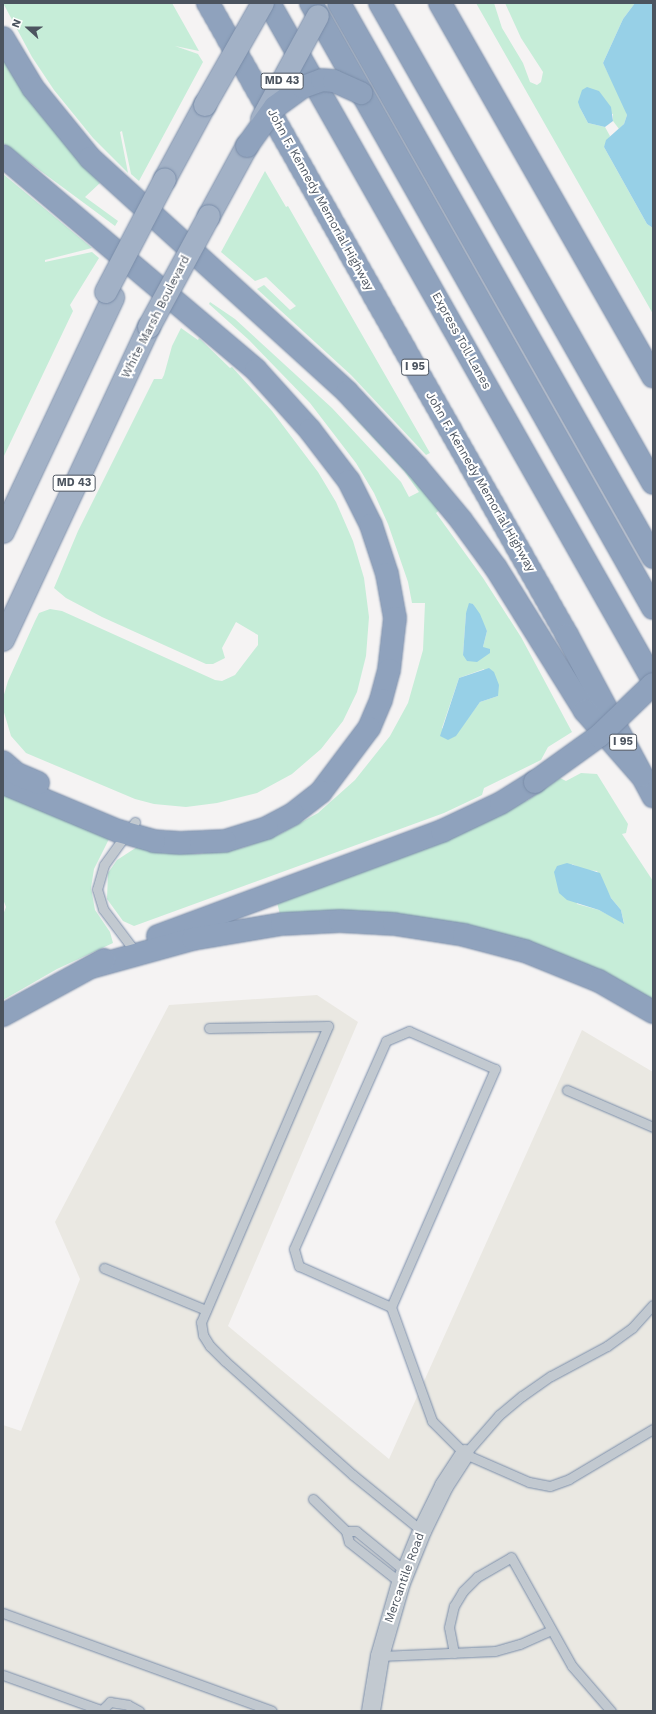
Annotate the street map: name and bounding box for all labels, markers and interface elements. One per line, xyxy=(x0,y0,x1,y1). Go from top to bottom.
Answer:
north arrow xyxy=(8,8,48,48)
text: N xyxy=(9,17,24,30)
road number: MD 43 xyxy=(260,72,304,90)
street label: John F. Kennedy Memorial Highway xyxy=(264,106,376,294)
street label: White Marsh Boulevard xyxy=(119,253,193,381)
street label: Express Toll Lanes xyxy=(428,290,494,392)
road number: I 95 xyxy=(401,358,429,376)
street label: John F. Kennedy Memorial Highway xyxy=(422,389,538,575)
road number: MD 43 xyxy=(52,474,96,492)
road number: I 95 xyxy=(609,733,637,751)
street label: Mercantile Road xyxy=(382,1531,428,1625)

